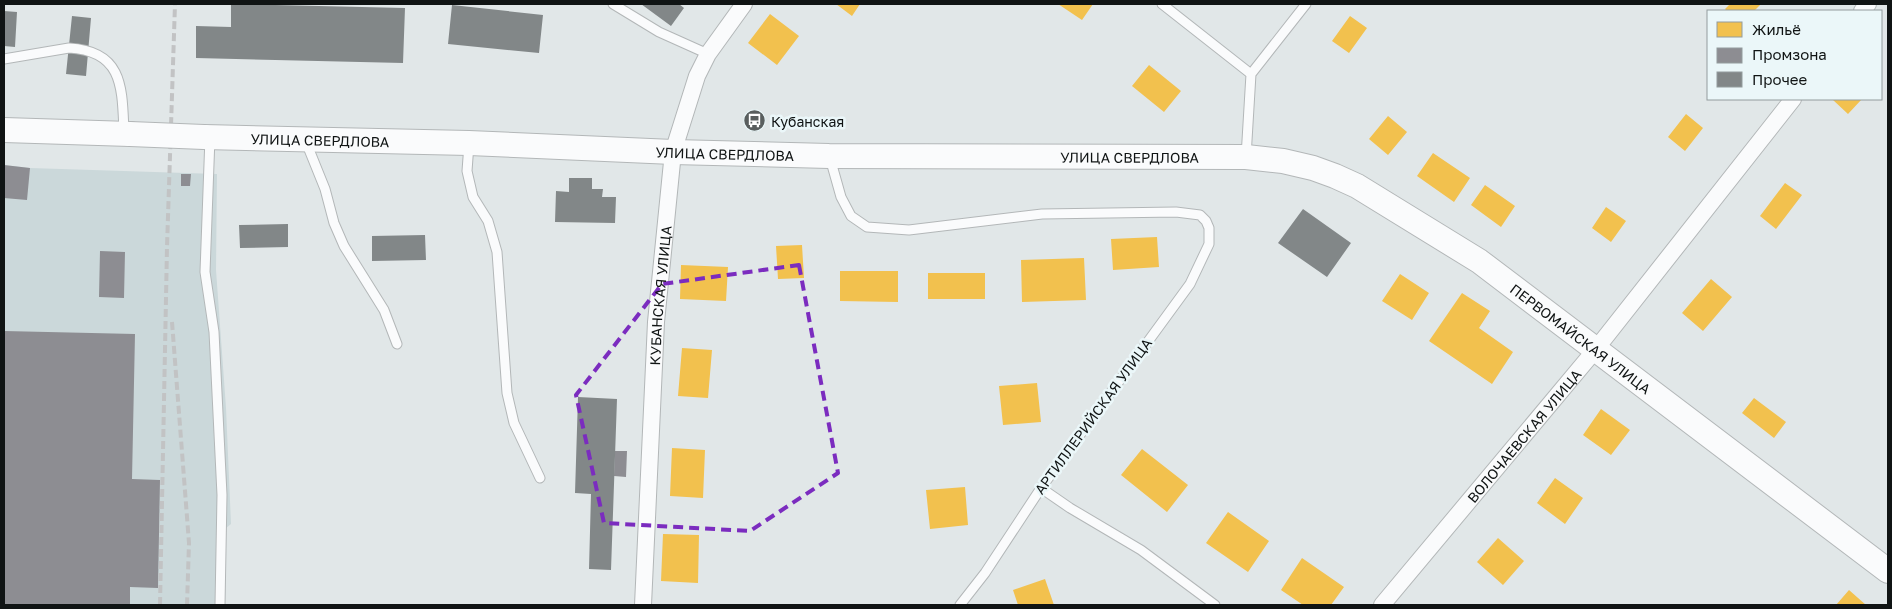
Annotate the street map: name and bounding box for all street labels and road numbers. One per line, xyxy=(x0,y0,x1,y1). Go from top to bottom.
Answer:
street label: УЛИЦА СВЕРДЛОВА xyxy=(251,130,390,150)
street label: УЛИЦА СВЕРДЛОВА xyxy=(655,143,795,164)
street label: УЛИЦА СВЕРДЛОВА xyxy=(1060,148,1200,165)
street label: КУБАНСКАЯ УЛИЦА xyxy=(646,224,674,366)
street label: ПЕРВОМАЙСКАЯ УЛИЦА xyxy=(1507,280,1655,397)
street label: АРТИЛЛЕРИЙСКАЯ УЛИЦА xyxy=(1031,334,1156,497)
street label: ВОЛОЧАЕВСКАЯ УЛИЦА xyxy=(1463,365,1585,506)

